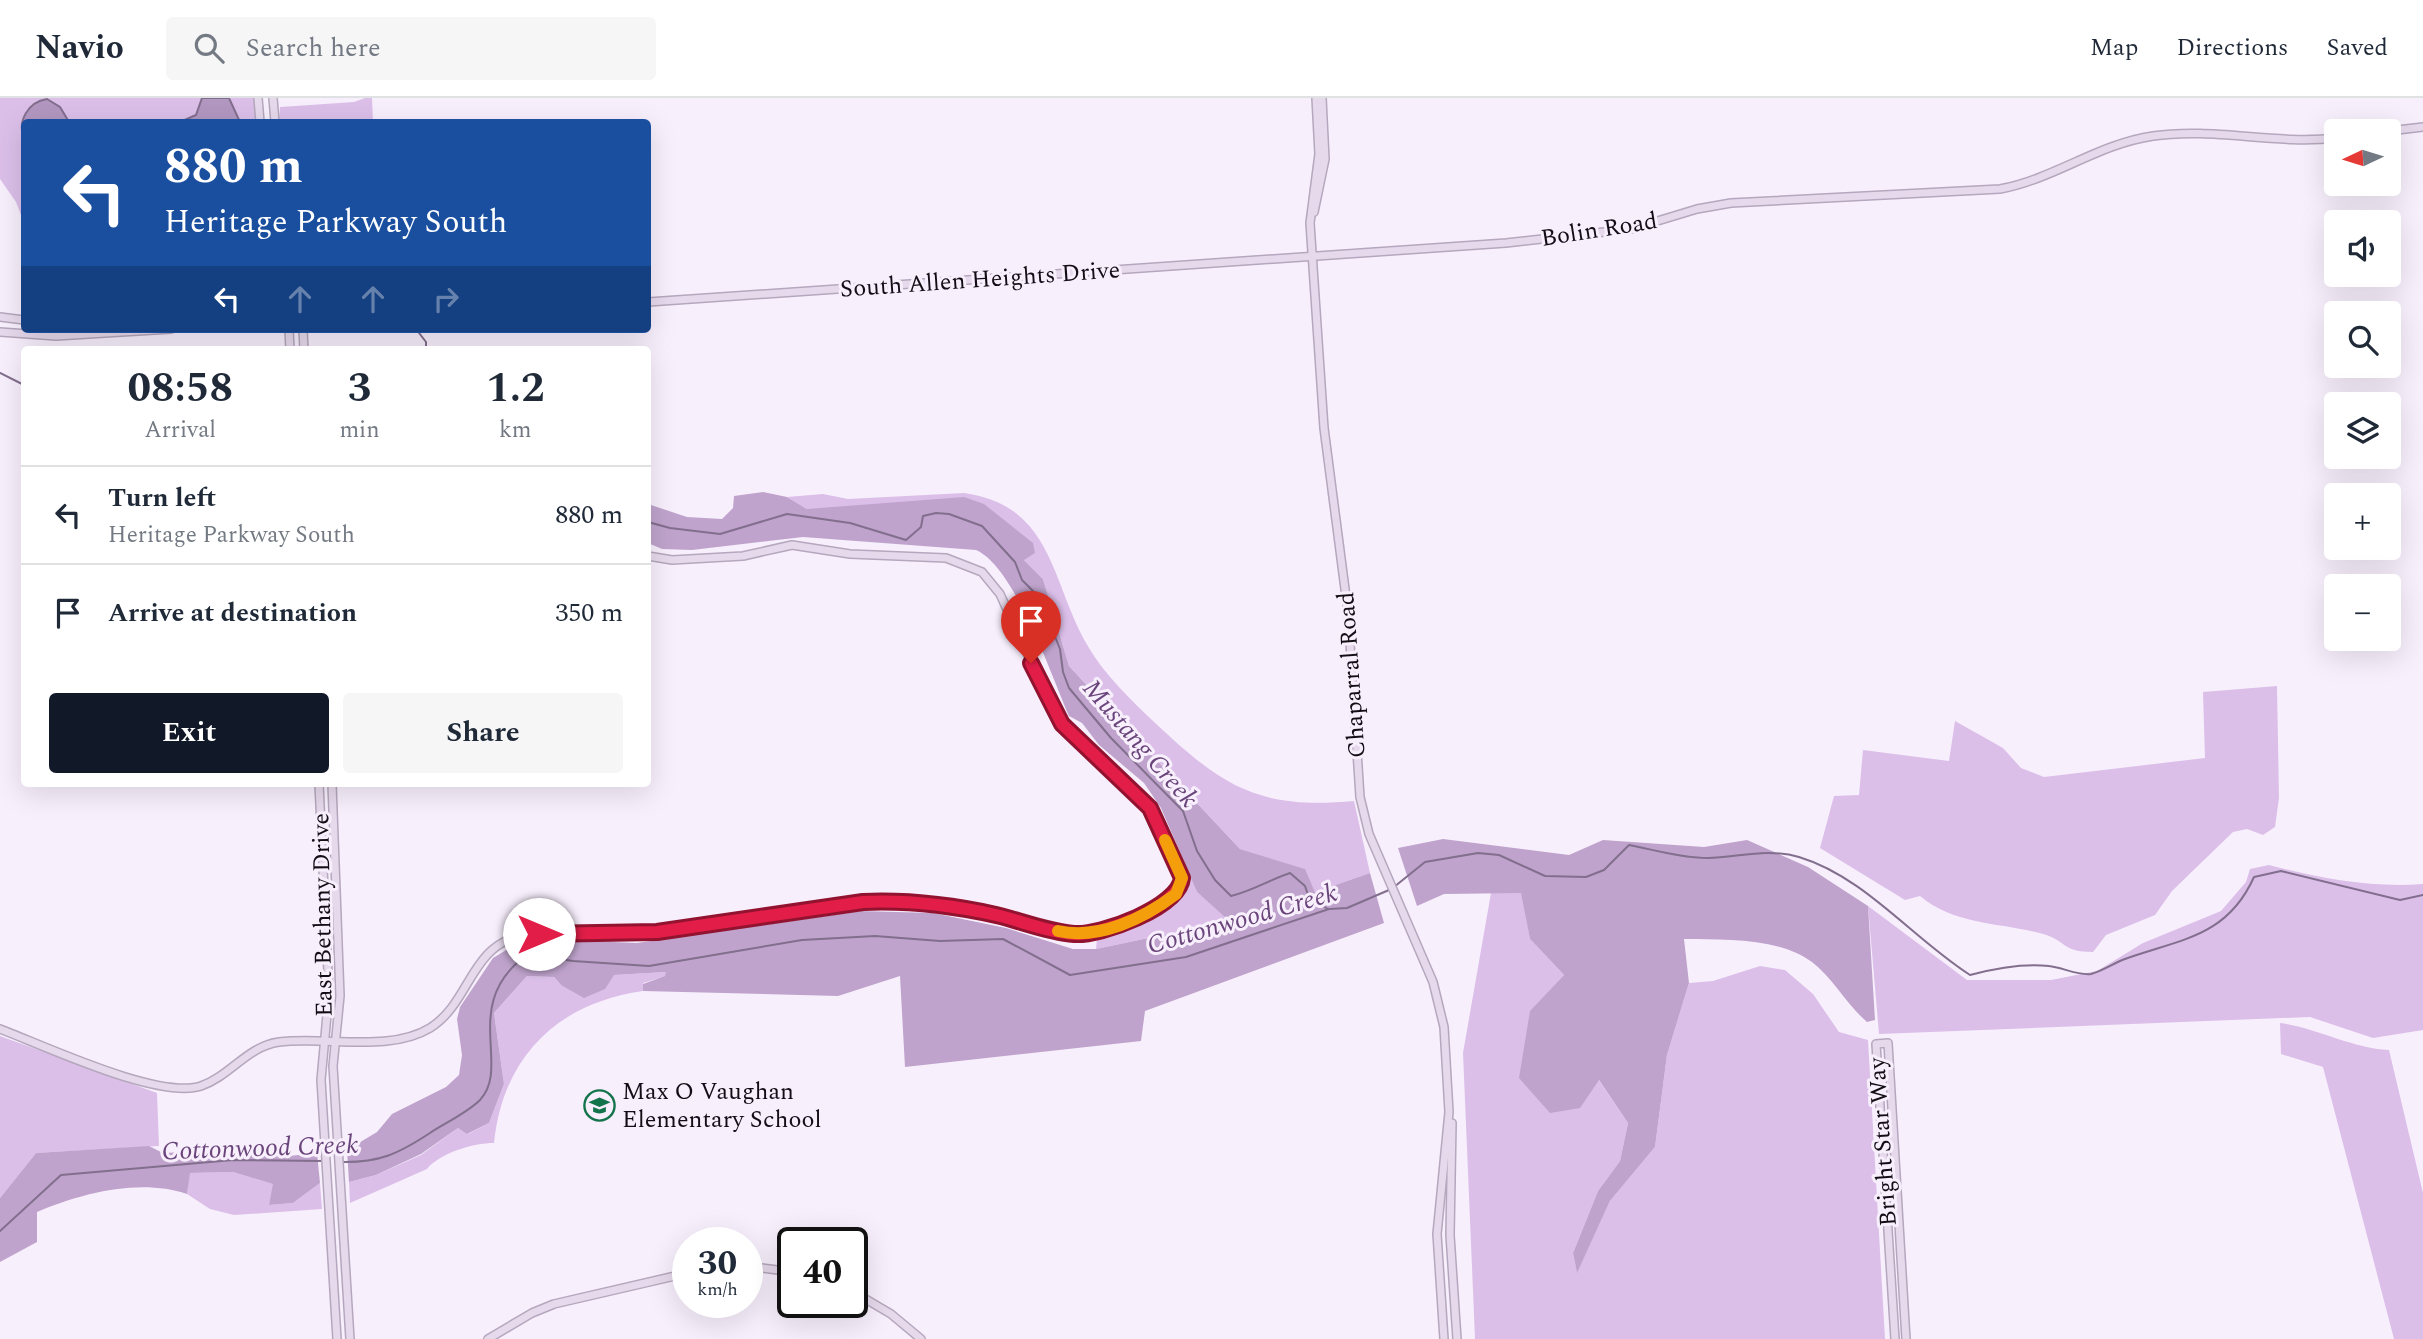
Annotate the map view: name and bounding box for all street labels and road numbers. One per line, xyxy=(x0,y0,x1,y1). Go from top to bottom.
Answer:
street label: Bolin Road xyxy=(1538,203,1660,257)
street label: South Allen Heights Drive xyxy=(839,252,1121,308)
street label: Chaparral Road xyxy=(1328,591,1376,759)
street label: East Bethany Drive xyxy=(303,813,343,1017)
street label: Bright Star Way xyxy=(1859,1055,1907,1228)

